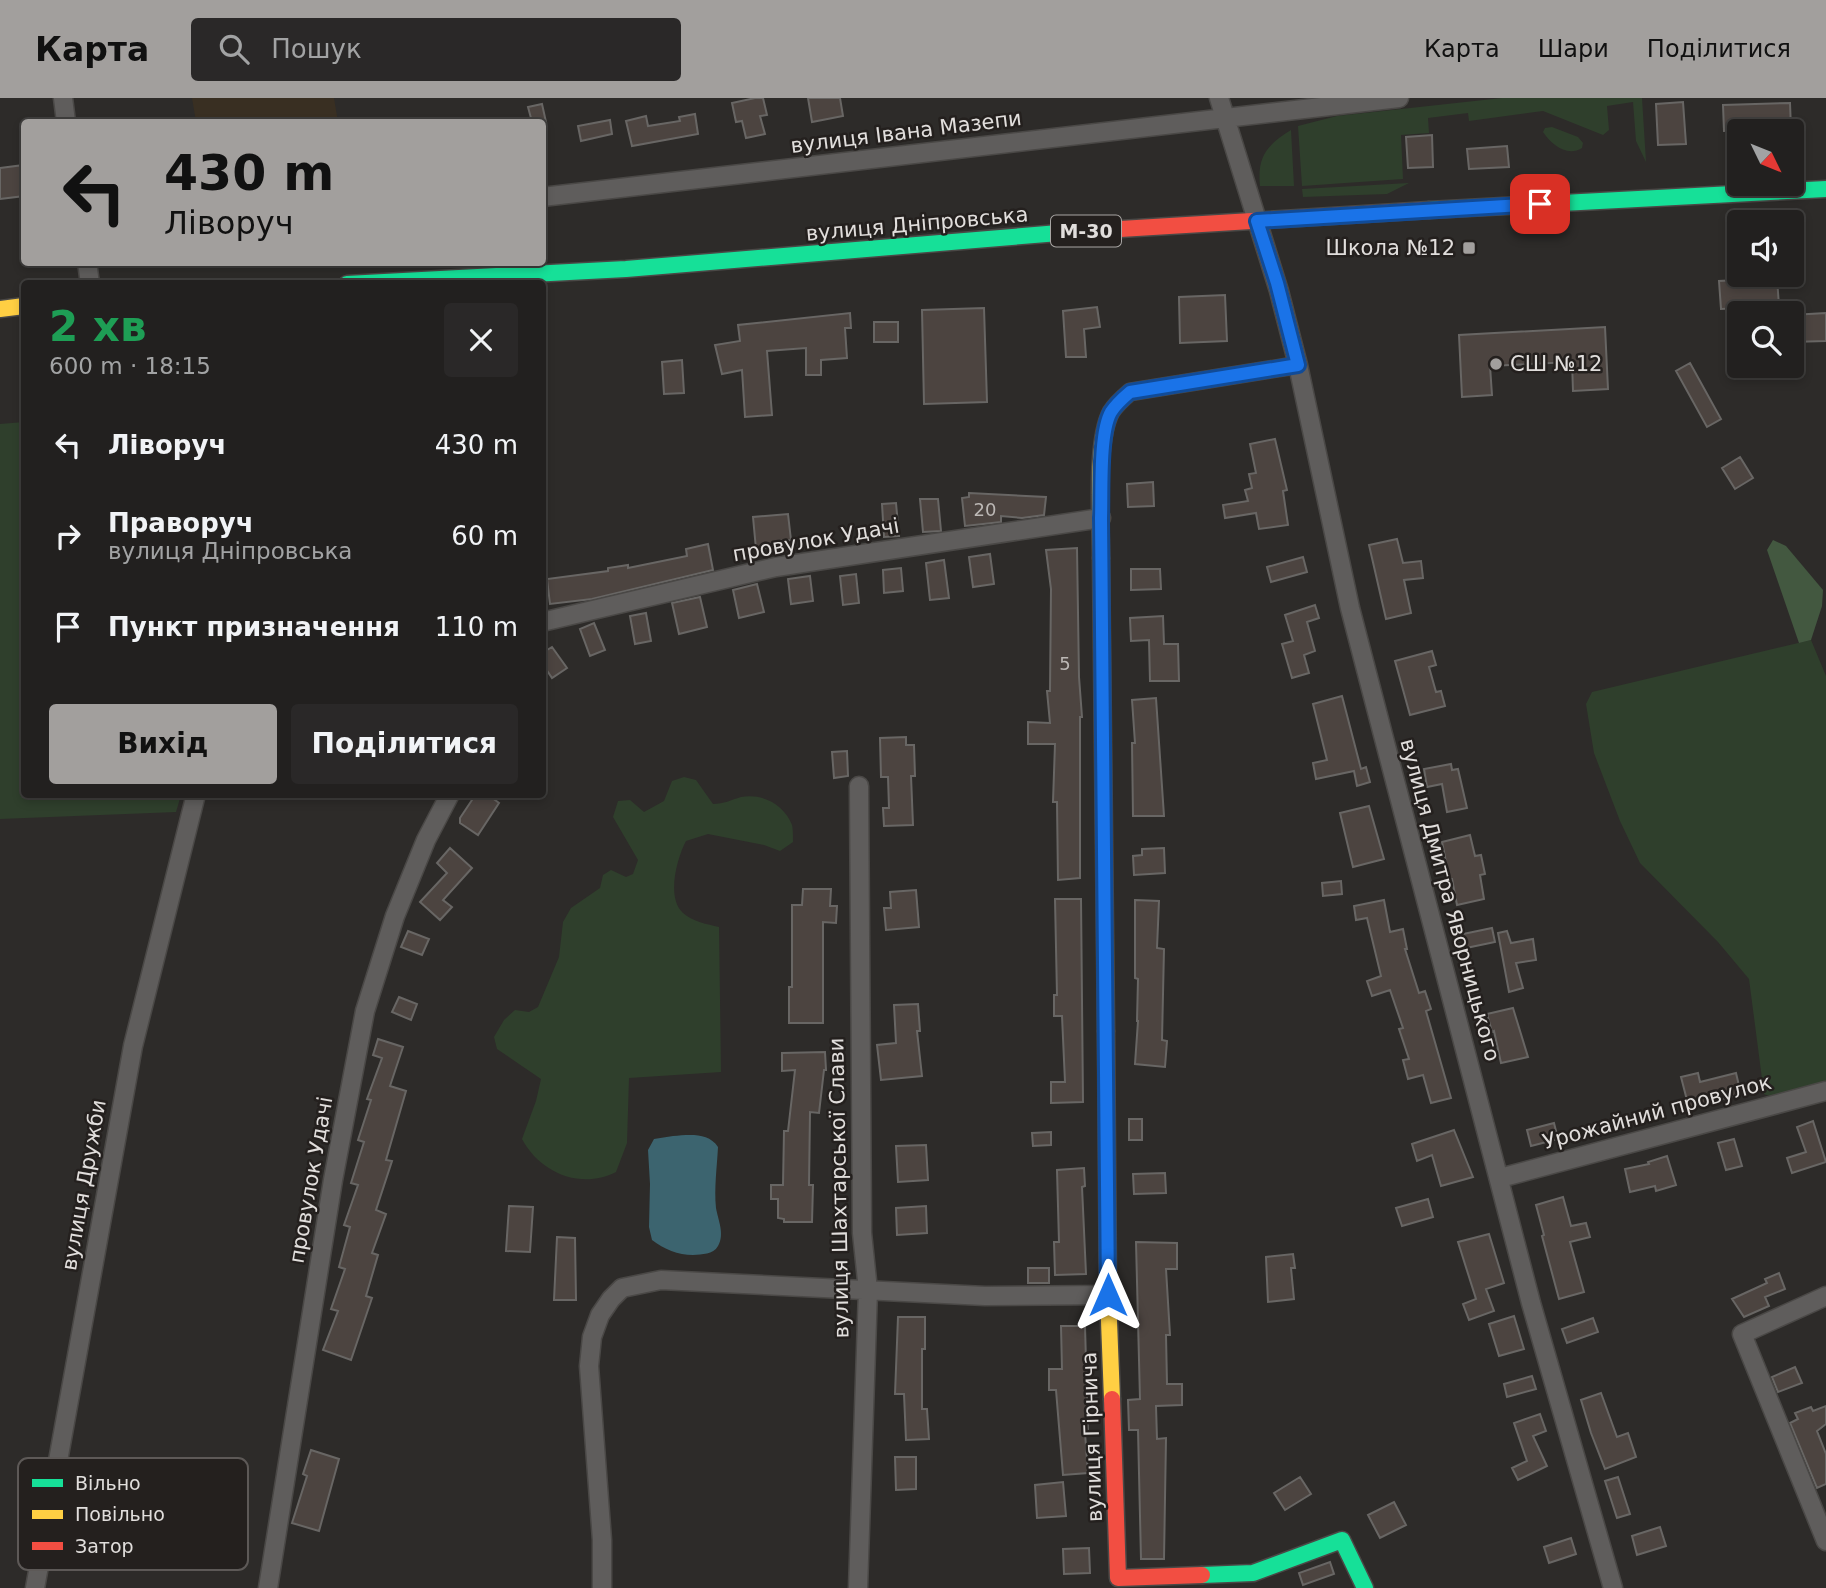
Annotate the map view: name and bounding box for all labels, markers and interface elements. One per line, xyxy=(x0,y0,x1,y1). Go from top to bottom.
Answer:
search box xyxy=(191,18,681,81)
text: Карта xyxy=(35,30,149,69)
icon: search xyxy=(215,30,253,68)
text: Пошук xyxy=(271,34,362,64)
text: Карта xyxy=(1424,35,1500,63)
text: Шари xyxy=(1538,35,1609,63)
text: Поділитися xyxy=(1647,35,1791,63)
street label: вулиця Івана Мазепи xyxy=(789,106,1023,158)
north arrow xyxy=(1727,119,1804,196)
map controls xyxy=(1727,119,1804,378)
text: 430 m xyxy=(164,145,334,202)
icon: left xyxy=(49,147,140,238)
pin xyxy=(1510,174,1570,234)
icon: arrive xyxy=(1521,185,1559,223)
street label: вулиця Дніпровська xyxy=(805,202,1029,246)
text: Ліворуч xyxy=(164,204,294,242)
button: sound xyxy=(1727,210,1804,287)
road number: М-30 xyxy=(1051,216,1121,246)
place label: Школа №12 xyxy=(1325,236,1455,260)
marker: Школа №12 xyxy=(1461,240,1477,256)
button: search xyxy=(1727,301,1804,378)
text: 2 хв xyxy=(49,302,147,351)
button: close xyxy=(444,303,518,377)
place label: СШ №12 xyxy=(1510,352,1602,376)
text: 600 m · 18:15 xyxy=(49,353,211,379)
marker: СШ №12 xyxy=(1488,356,1504,372)
icon: left xyxy=(49,426,87,464)
text: Ліворуч xyxy=(108,430,226,460)
text: 430 m xyxy=(435,430,518,460)
house number: 20 xyxy=(974,499,996,520)
text: Праворуч xyxy=(108,508,254,538)
street label: провулок Удачі xyxy=(731,514,901,566)
icon: right xyxy=(49,517,87,555)
text: 60 m xyxy=(451,521,518,551)
text: вулиця Дніпровська xyxy=(108,538,352,564)
icon: arrive xyxy=(49,608,87,646)
text: Пункт призначення xyxy=(108,612,400,642)
text: 110 m xyxy=(435,612,518,642)
house number: 5 xyxy=(1059,653,1071,674)
button: Вихід xyxy=(49,704,277,784)
button: Поділитися xyxy=(291,704,518,784)
street label: вулиця Дмитра Яворницького xyxy=(1395,736,1505,1064)
street label: вулиця Шахтарської Слави xyxy=(824,1038,854,1338)
street label: Урожайний провулок xyxy=(1540,1070,1774,1154)
street label: провулок Удачі xyxy=(285,1095,337,1265)
street label: вулиця Дружби xyxy=(57,1098,111,1272)
position arrow xyxy=(1071,1258,1145,1332)
street label: вулиця Гірнича xyxy=(1077,1352,1107,1522)
legend xyxy=(18,1458,248,1570)
text: Вільно xyxy=(75,1472,141,1494)
text: Повільно xyxy=(75,1503,165,1525)
text: Затор xyxy=(75,1535,134,1557)

